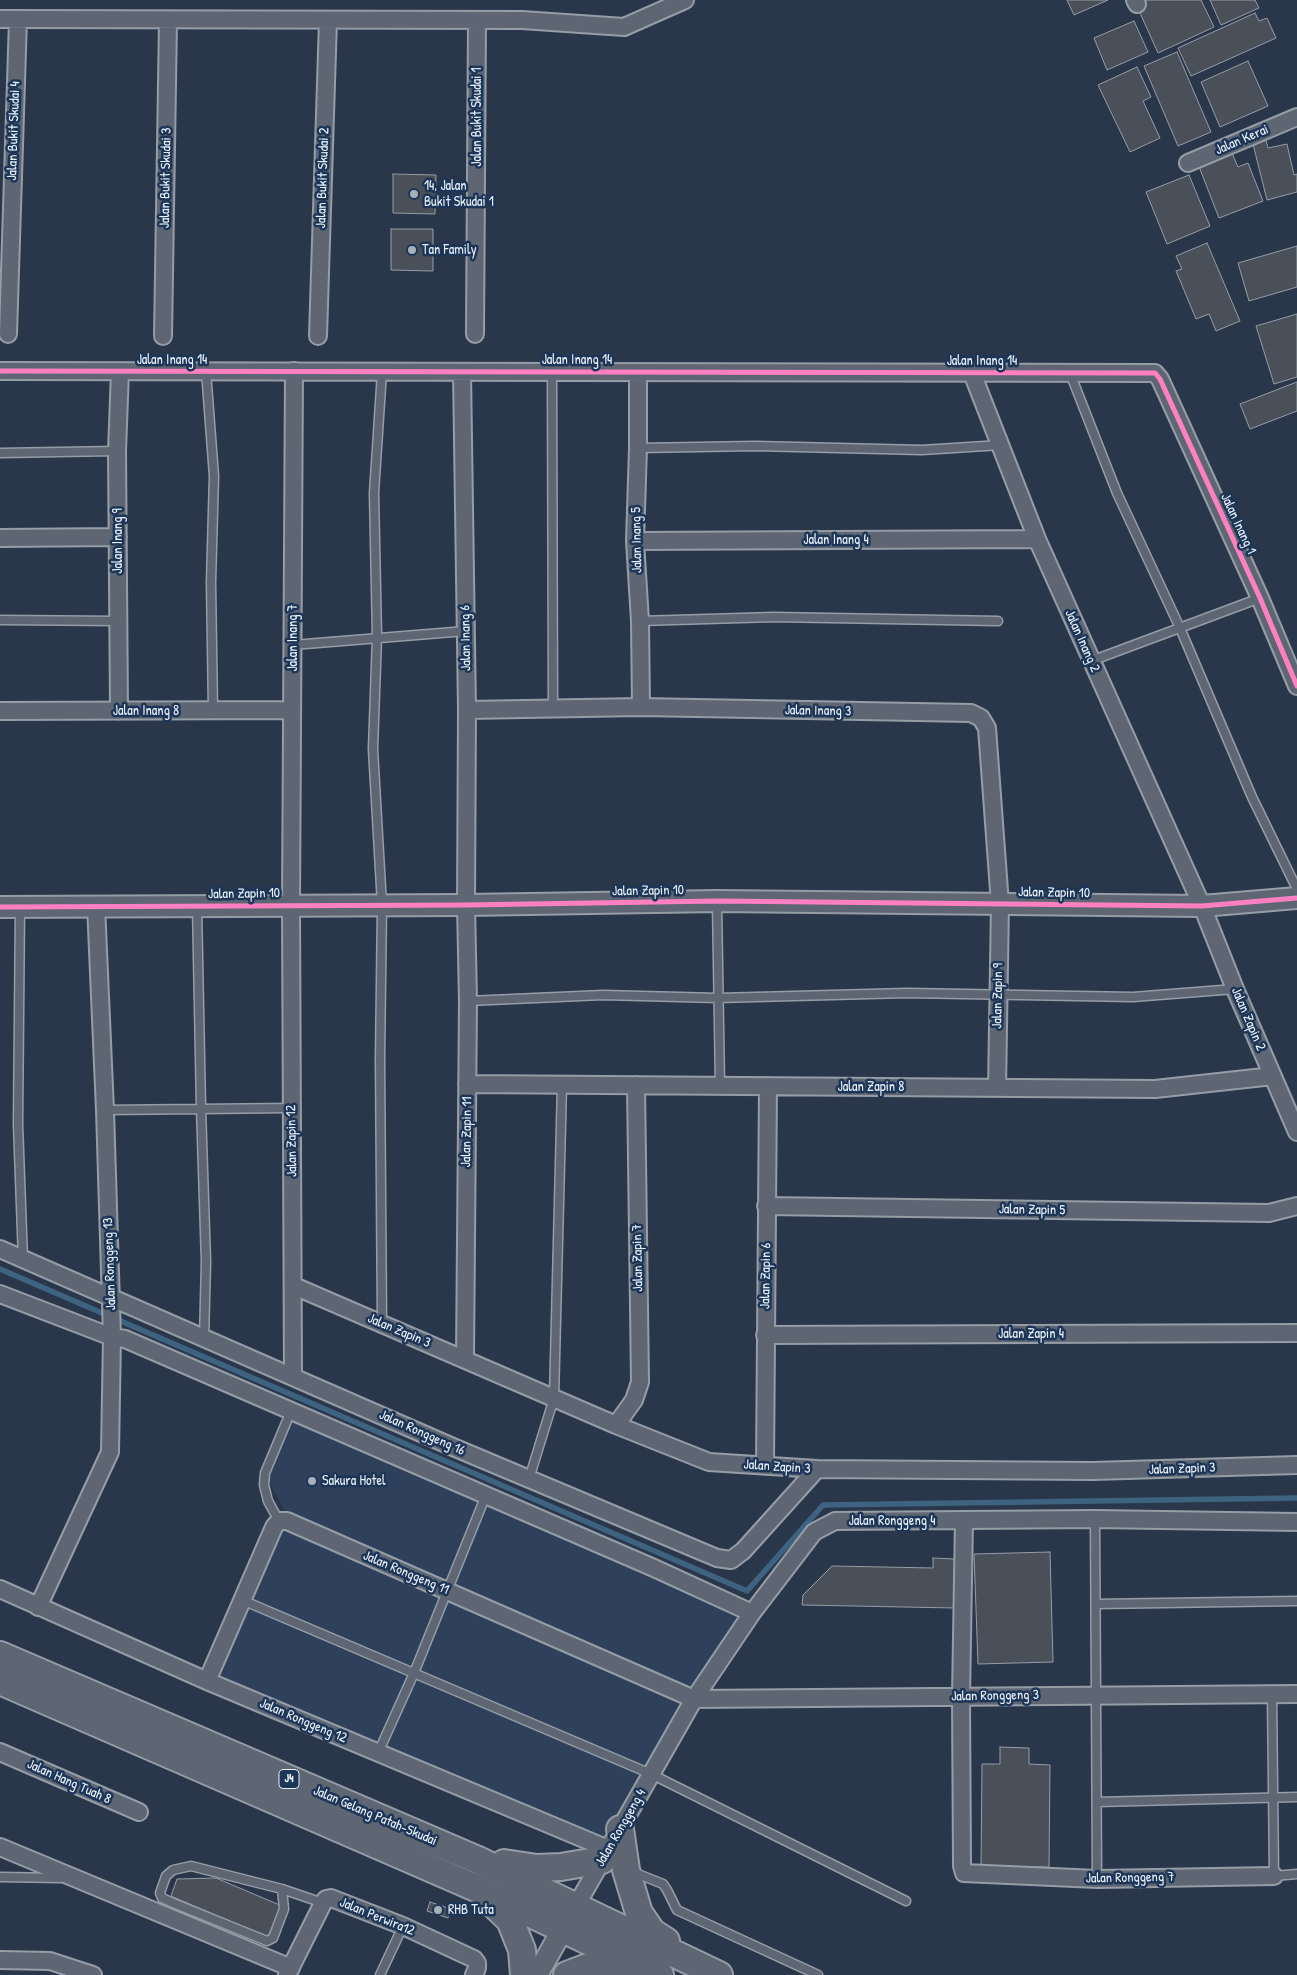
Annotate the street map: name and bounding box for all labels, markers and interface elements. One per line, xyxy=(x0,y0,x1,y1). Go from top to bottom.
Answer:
street label: Jalan Bukit Skudai 1 xyxy=(469,67,485,167)
street label: Jalan Bukit Skudai 4 xyxy=(4,81,24,181)
street label: Jalan Kerai xyxy=(1213,121,1271,159)
street label: Jalan Bukit Skudai 2 xyxy=(313,127,333,229)
street label: Jalan Bukit Skudai 3 xyxy=(157,128,175,228)
place label: 14, Jalan Bukit Skudai 1 xyxy=(424,178,494,210)
marker: 14, Jalan Bukit Skudai 1 xyxy=(408,188,420,200)
place label: Tan Family xyxy=(422,242,477,258)
marker: Tan Family xyxy=(406,244,418,256)
street label: Jalan Inang 14 xyxy=(137,352,207,368)
street label: Jalan Inang 14 xyxy=(542,352,612,368)
street label: Jalan Inang 14 xyxy=(947,353,1017,369)
street label: Jalan Inang 1 xyxy=(1217,491,1259,557)
street label: Jalan Inang 5 xyxy=(628,507,646,573)
street label: Jalan Inang 9 xyxy=(110,508,126,574)
street label: Jalan Inang 4 xyxy=(803,532,869,548)
street label: Jalan Inang 7 xyxy=(285,604,301,672)
street label: Jalan Inang 6 xyxy=(457,605,475,671)
street label: Jalan Inang 2 xyxy=(1061,607,1103,675)
street label: Jalan Inang 3 xyxy=(785,702,851,720)
street label: Jalan Inang 8 xyxy=(113,703,179,719)
street label: Jalan Zapin 10 xyxy=(612,882,684,900)
street label: Jalan Zapin 10 xyxy=(1018,884,1090,902)
street label: Jalan Zapin 10 xyxy=(208,885,280,903)
street label: Jalan Zapin 9 xyxy=(989,963,1007,1029)
street label: Jalan Zapin 2 xyxy=(1227,985,1269,1053)
street label: Jalan Zapin 8 xyxy=(838,1079,904,1095)
street label: Jalan Zapin 11 xyxy=(458,1096,476,1168)
street label: Jalan Zapin 12 xyxy=(283,1105,301,1177)
street label: Jalan Zapin 5 xyxy=(999,1201,1065,1219)
street label: Jalan Ronggeng 13 xyxy=(100,1217,120,1311)
street label: Jalan Zapin 7 xyxy=(629,1224,647,1292)
street label: Jalan Zapin 6 xyxy=(757,1243,775,1309)
street label: Jalan Zapin 3 xyxy=(365,1310,433,1352)
street label: Jalan Zapin 4 xyxy=(998,1326,1064,1342)
street label: Jalan Ronggeng 16 xyxy=(376,1407,468,1459)
street label: Jalan Zapin 3 xyxy=(743,1456,811,1478)
street label: Jalan Zapin 3 xyxy=(1148,1459,1216,1479)
place label: Sakura Hotel xyxy=(322,1473,386,1489)
marker: Sakura Hotel xyxy=(306,1475,318,1487)
street label: Jalan Ronggeng 4 xyxy=(849,1513,935,1529)
street label: Jalan Ronggeng 11 xyxy=(360,1547,452,1599)
street label: Jalan Ronggeng 3 xyxy=(951,1687,1039,1705)
street label: Jalan Ronggeng 12 xyxy=(257,1695,349,1747)
street label: Jalan Hang Tuah 8 xyxy=(24,1756,114,1808)
road number: J4 xyxy=(279,1770,299,1788)
street label: Jalan Gelang Patah-Skudai xyxy=(311,1782,439,1850)
street label: Jalan Ronggeng 4 xyxy=(592,1786,650,1870)
street label: Jalan Ronggeng 7 xyxy=(1086,1869,1174,1887)
street label: Jalan Perwira12 xyxy=(337,1894,417,1940)
place label: RHB Tuta xyxy=(448,1902,494,1918)
marker: RHB Tuta xyxy=(432,1904,444,1916)

